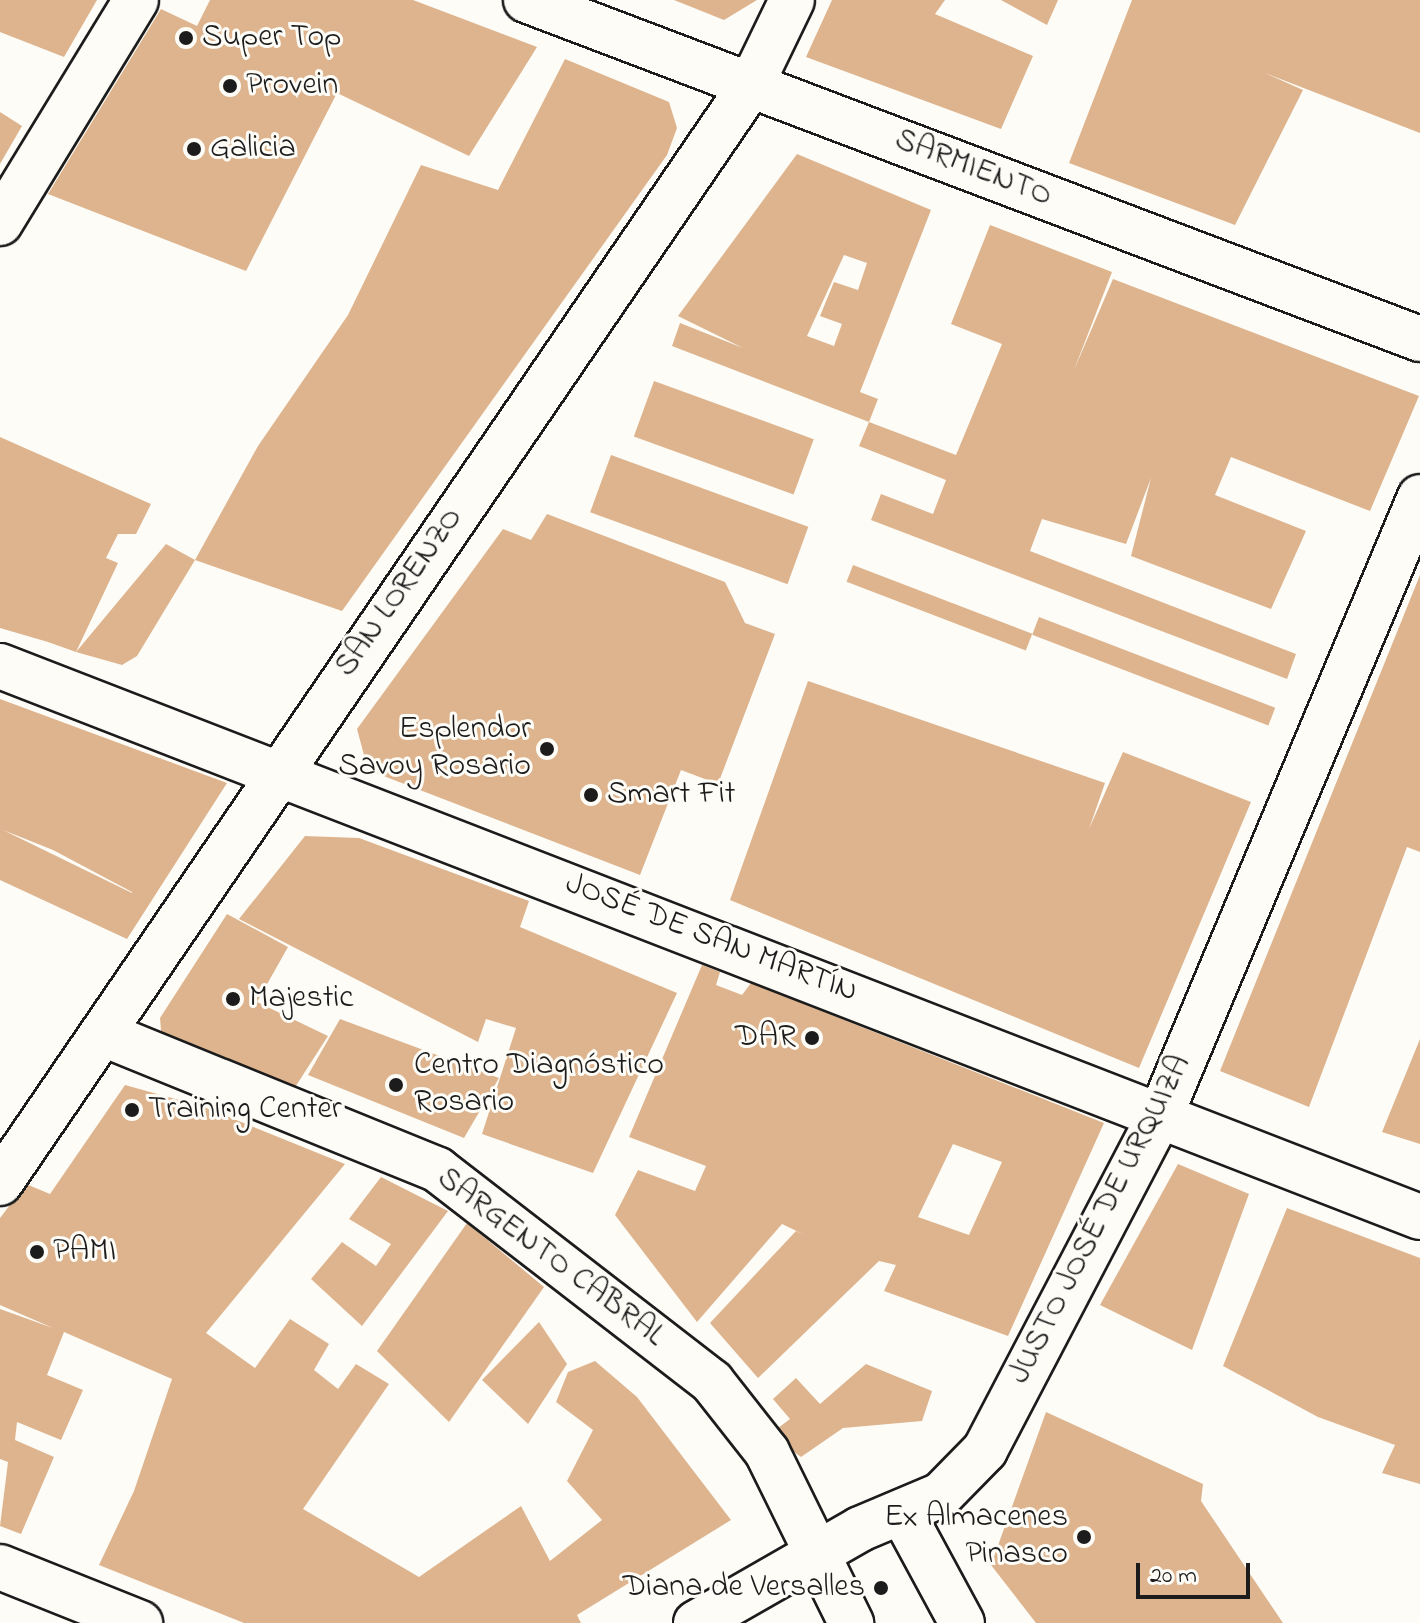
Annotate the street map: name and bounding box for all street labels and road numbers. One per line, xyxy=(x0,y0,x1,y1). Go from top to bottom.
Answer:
street label: SARMIENTO xyxy=(889,121,1057,217)
street label: SAN LORENZO xyxy=(328,501,472,685)
street label: JOSÉ DE SAN MARTÍN xyxy=(560,866,862,1012)
street label: JUSTO JOSÉ DE URQUIZA xyxy=(1001,1049,1201,1391)
street label: SARGENTO CABRAL xyxy=(429,1160,671,1356)

